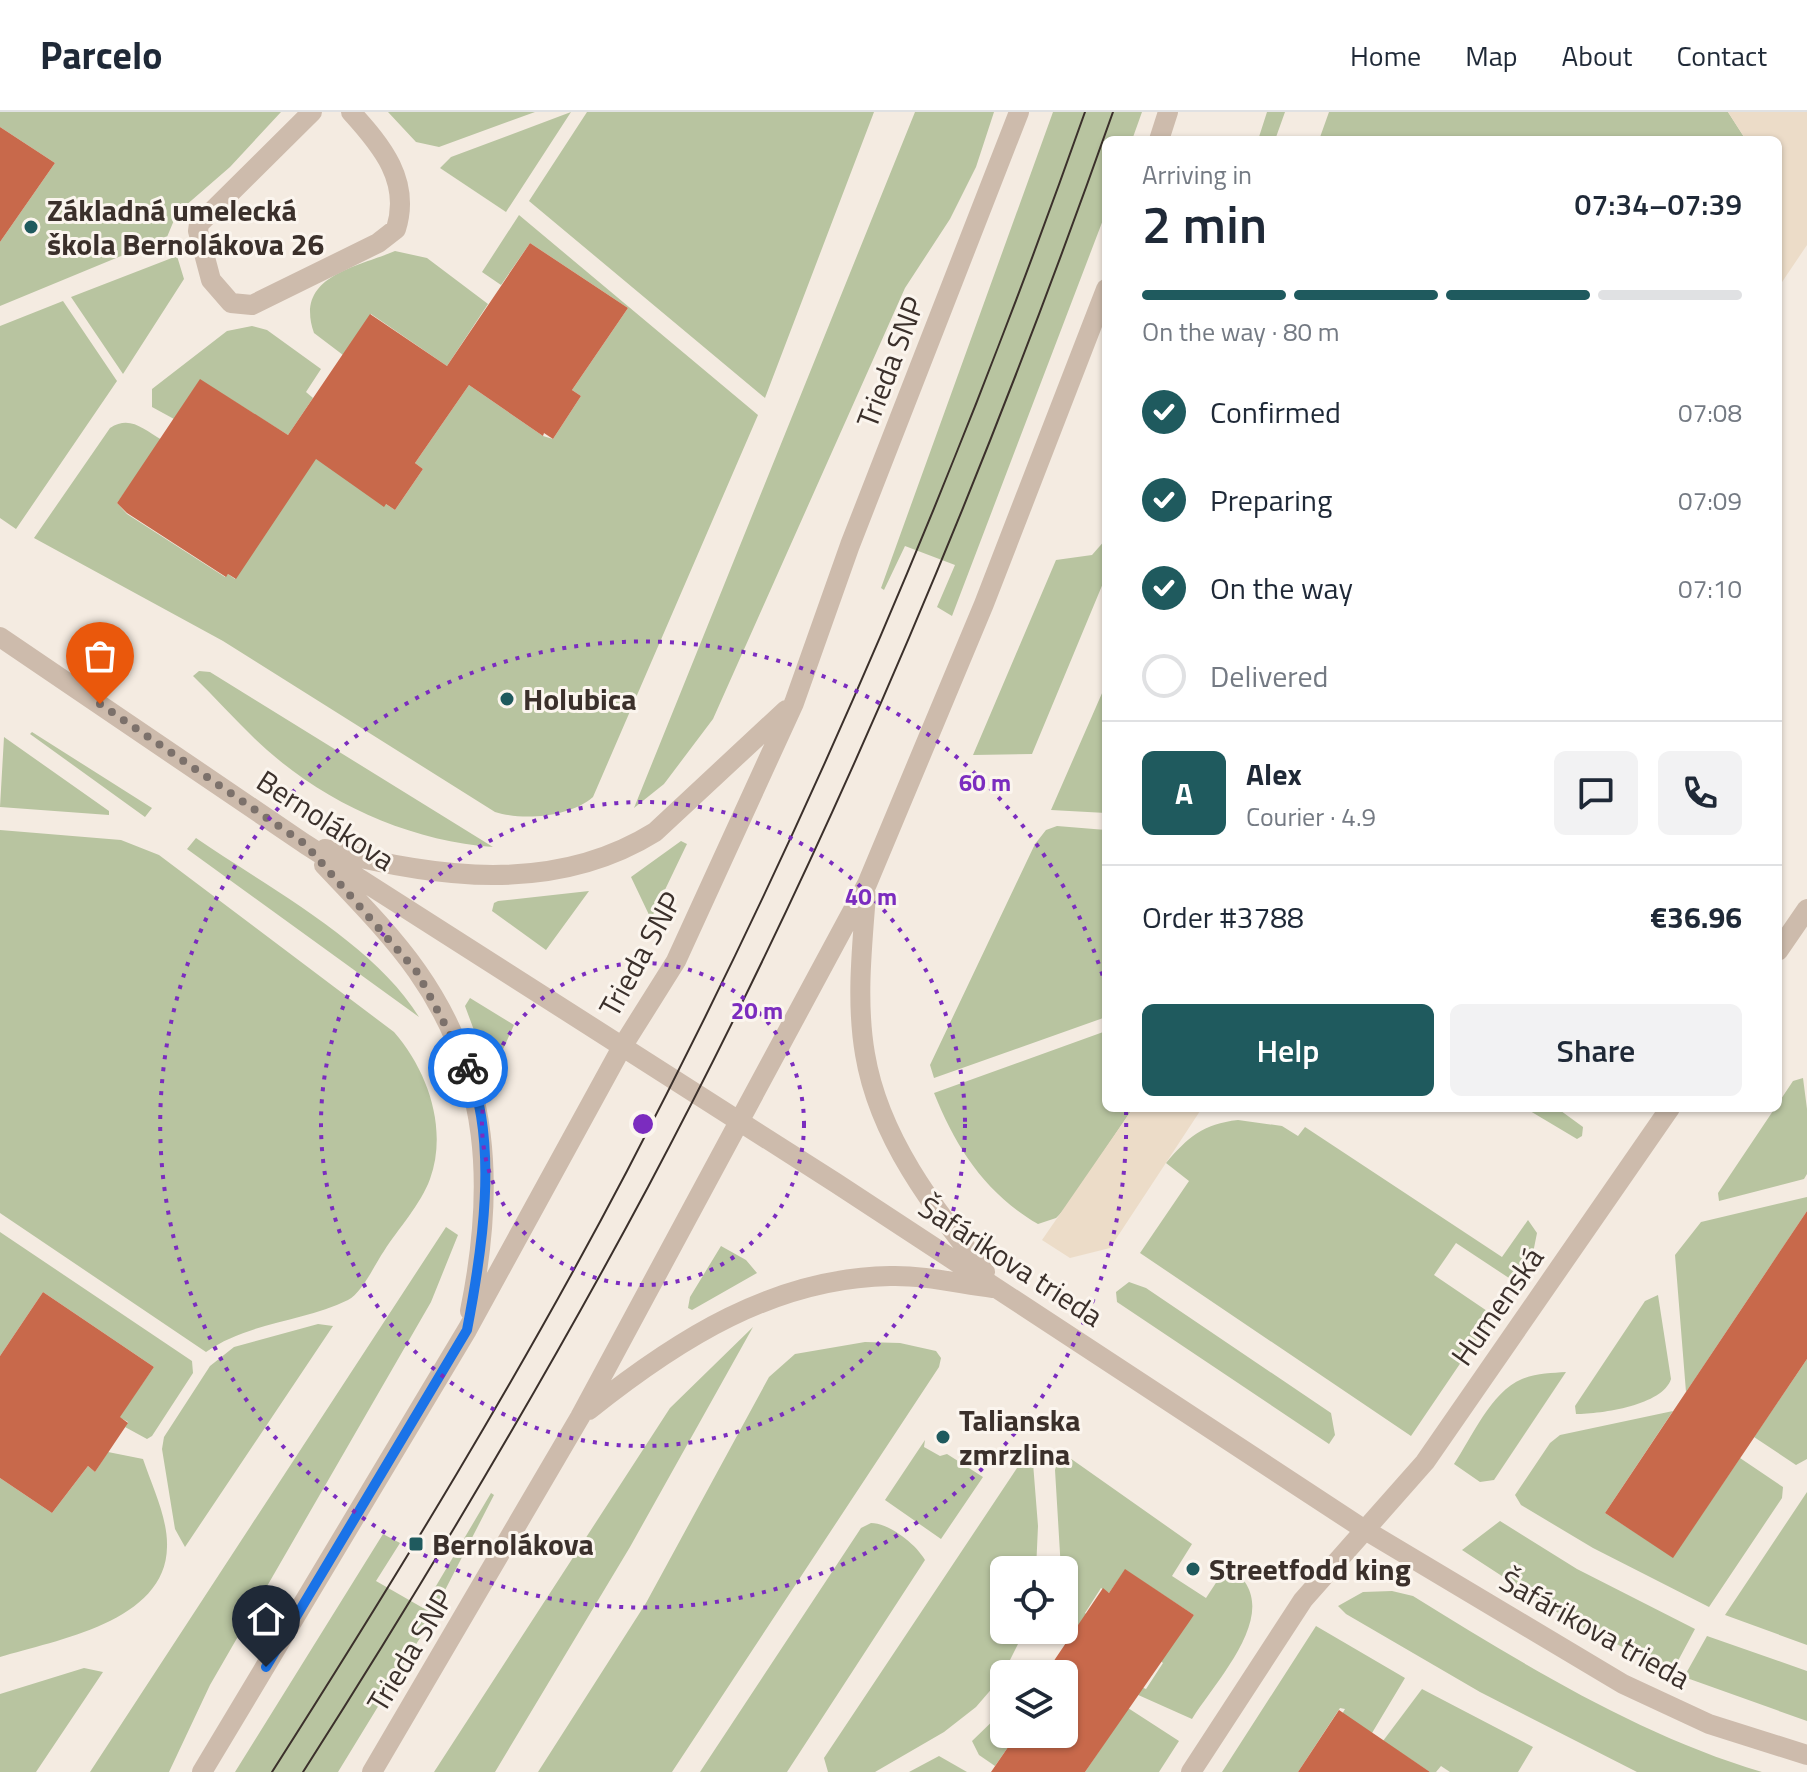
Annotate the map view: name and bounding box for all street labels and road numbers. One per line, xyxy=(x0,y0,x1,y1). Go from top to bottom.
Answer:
street label: Trieda SNP xyxy=(844,290,936,434)
street label: Bernolákova xyxy=(248,758,404,882)
street label: Trieda SNP xyxy=(587,883,693,1025)
street label: Šafárikova trieda xyxy=(910,1184,1112,1338)
street label: Humenská xyxy=(1439,1237,1555,1375)
street label: Šafárikova trieda xyxy=(1491,1557,1699,1701)
street label: Trieda SNP xyxy=(355,1579,465,1721)

